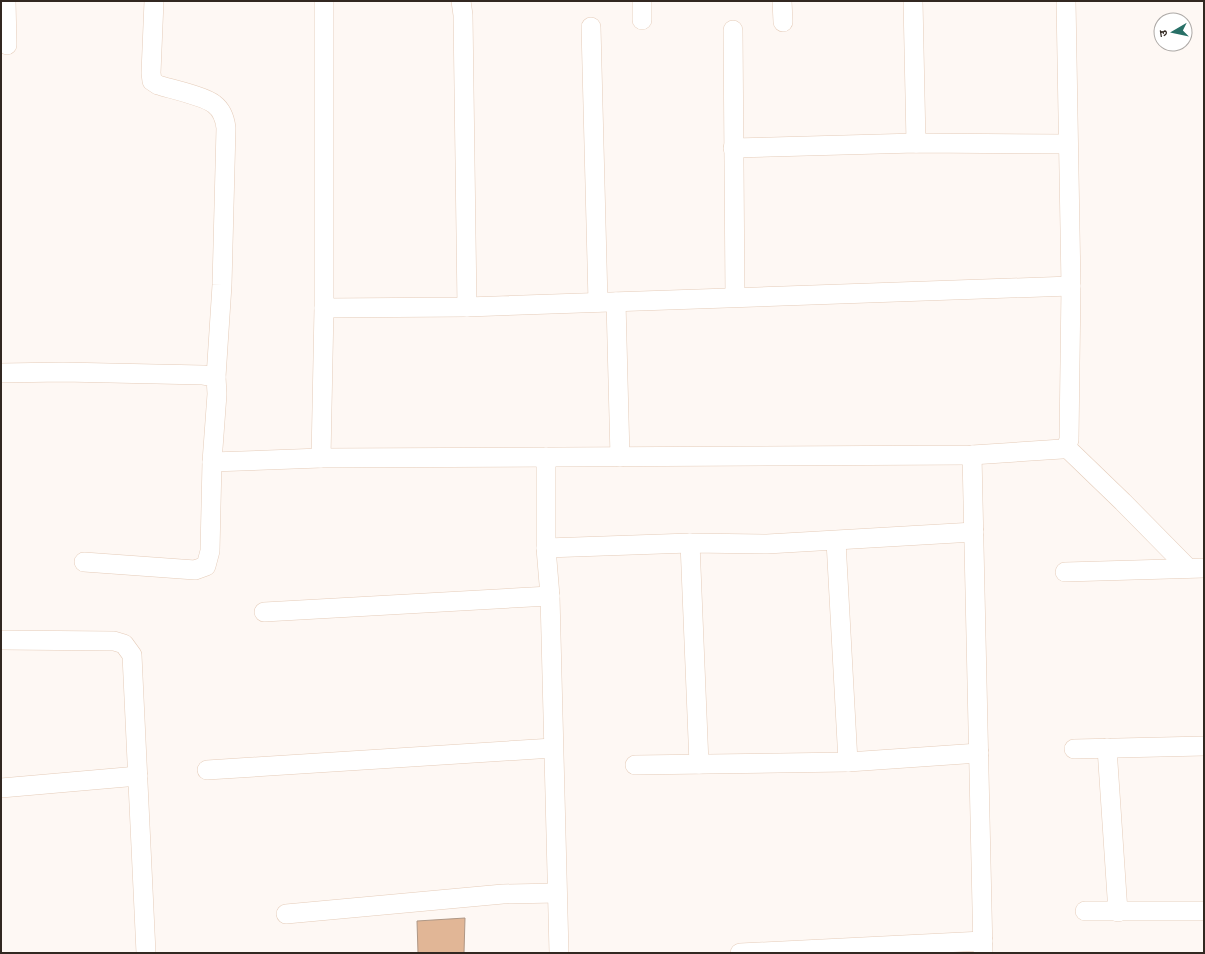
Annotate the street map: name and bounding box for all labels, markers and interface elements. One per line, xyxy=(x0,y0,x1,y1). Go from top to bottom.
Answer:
north arrow xyxy=(1153,12,1193,52)
text: उ xyxy=(1157,29,1171,38)

